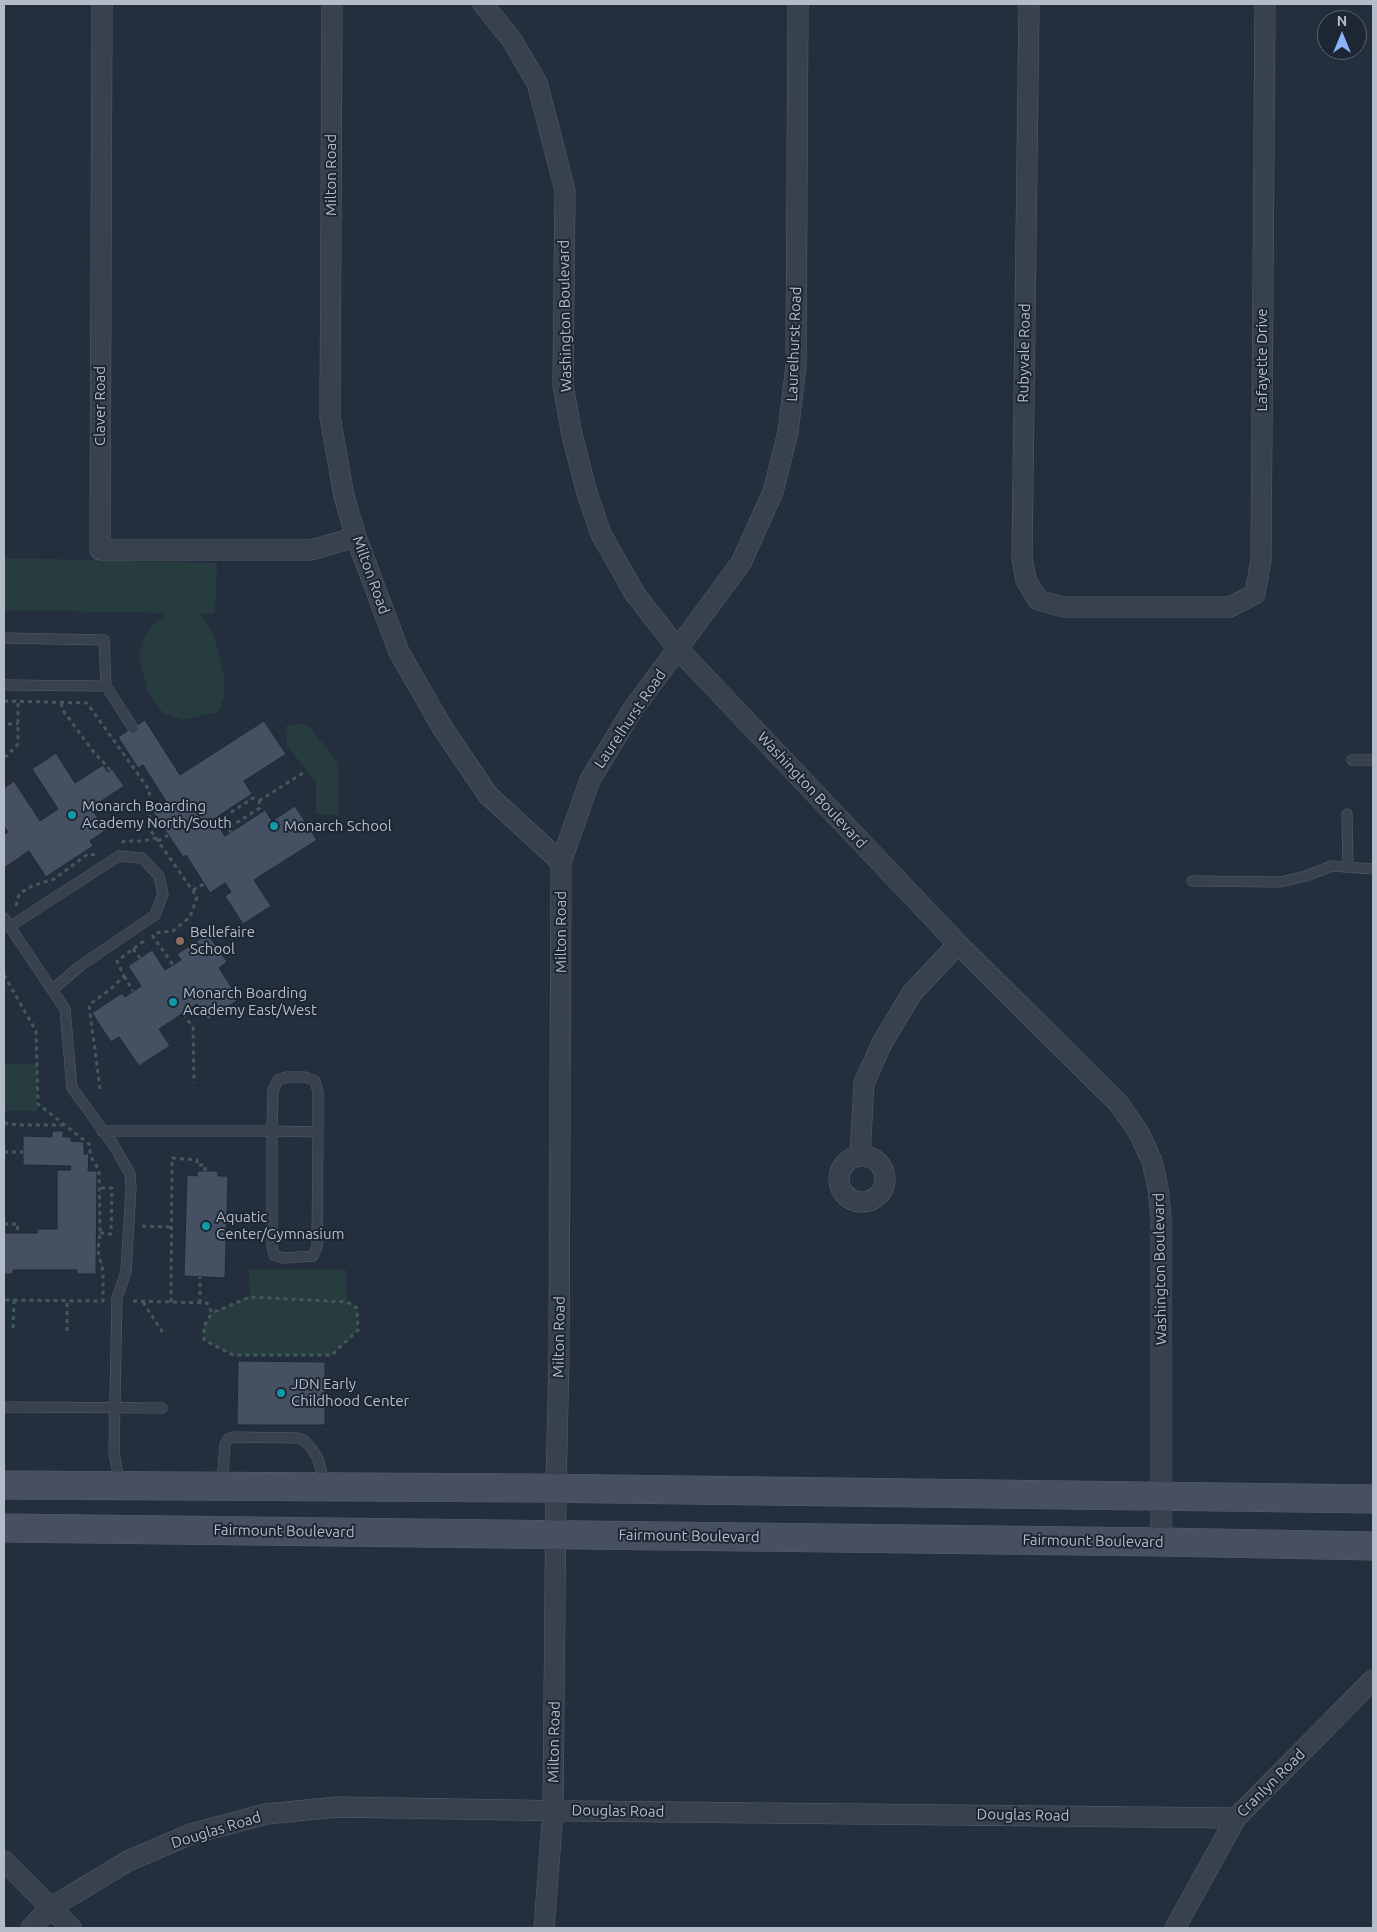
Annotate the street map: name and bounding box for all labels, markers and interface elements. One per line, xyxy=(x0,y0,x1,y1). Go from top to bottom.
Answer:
north arrow xyxy=(1317,10,1367,60)
text: N xyxy=(1337,13,1347,29)
street label: Milton Road xyxy=(322,134,340,216)
street label: Washington Boulevard xyxy=(555,240,575,392)
street label: Laurelhurst Road xyxy=(783,286,805,402)
street label: Rubyvale Road xyxy=(1014,303,1034,403)
street label: Lafayette Drive xyxy=(1253,308,1271,412)
street label: Claver Road xyxy=(91,366,109,446)
street label: Milton Road xyxy=(349,533,393,617)
street label: Laurelhurst Road xyxy=(590,666,670,772)
street label: Washington Boulevard xyxy=(753,728,871,852)
place label: Monarch Boarding Academy North/South xyxy=(82,797,232,832)
marker: Monarch Boarding Academy North/South xyxy=(66,809,78,821)
place label: Monarch School xyxy=(284,817,392,835)
marker: Monarch School xyxy=(268,820,280,832)
street label: Milton Road xyxy=(552,891,570,973)
place label: Bellefaire School xyxy=(190,923,255,958)
marker: Bellefaire School xyxy=(174,935,186,947)
place label: Monarch Boarding Academy East/West xyxy=(183,984,317,1019)
marker: Monarch Boarding Academy East/West xyxy=(167,996,179,1008)
street label: Washington Boulevard xyxy=(1150,1193,1170,1345)
place label: Aquatic Center/Gymnasium xyxy=(216,1208,345,1243)
marker: Aquatic Center/Gymnasium xyxy=(200,1220,212,1232)
street label: Milton Road xyxy=(549,1296,569,1378)
place label: JDN Early Childhood Center xyxy=(291,1375,409,1410)
marker: JDN Early Childhood Center xyxy=(275,1387,287,1399)
street label: Fairmount Boulevard xyxy=(213,1521,355,1541)
street label: Fairmount Boulevard xyxy=(618,1526,760,1546)
street label: Fairmount Boulevard xyxy=(1022,1531,1164,1551)
street label: Milton Road xyxy=(544,1701,564,1783)
street label: Cranlyn Road xyxy=(1233,1745,1309,1821)
street label: Douglas Road xyxy=(571,1801,665,1821)
street label: Douglas Road xyxy=(976,1805,1070,1825)
street label: Douglas Road xyxy=(169,1808,263,1852)

